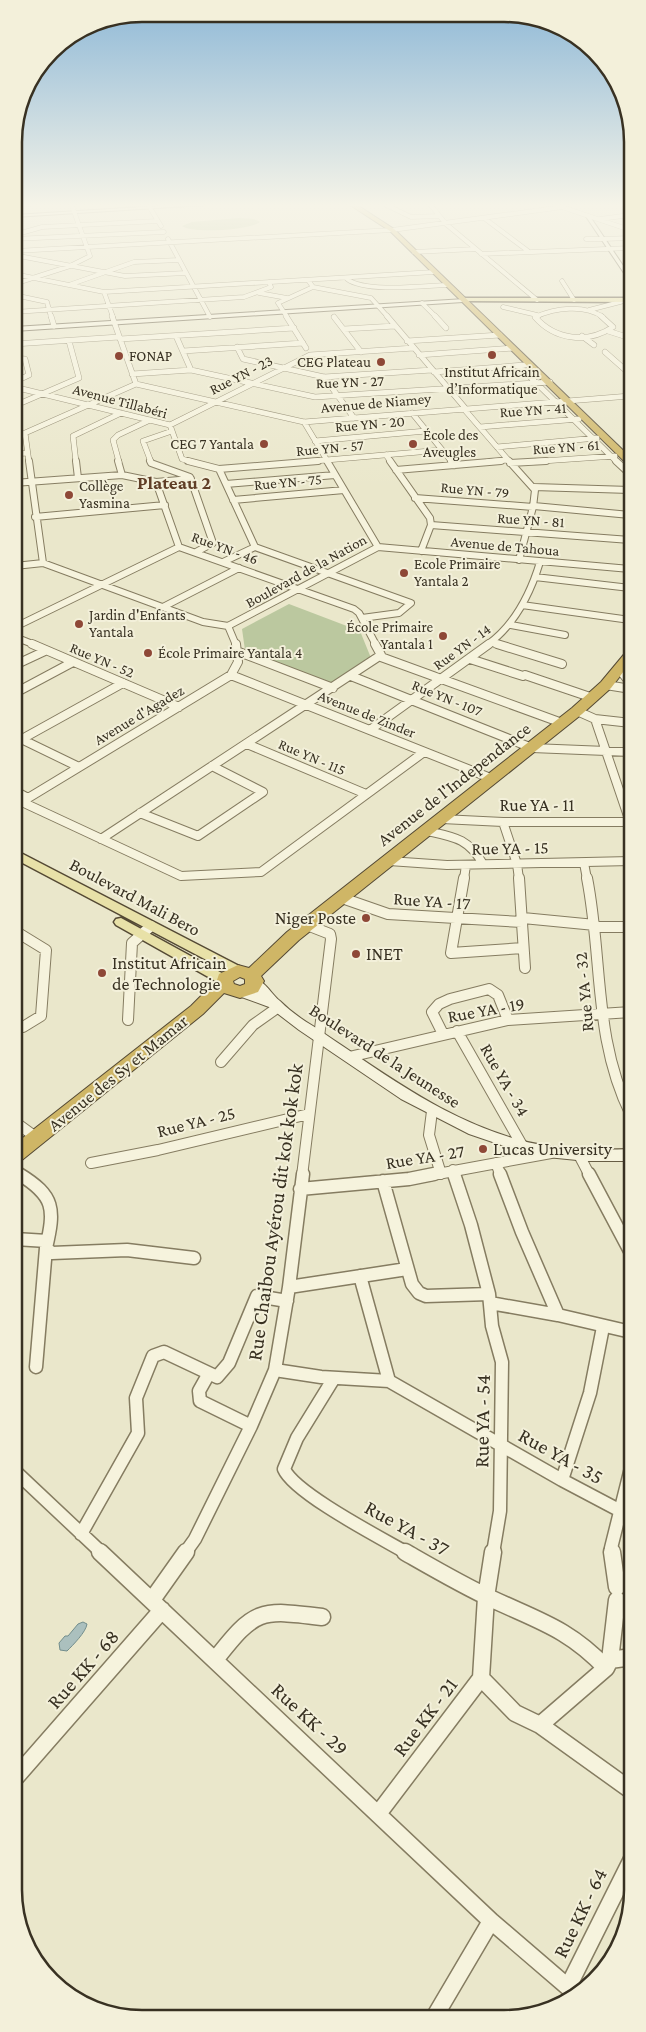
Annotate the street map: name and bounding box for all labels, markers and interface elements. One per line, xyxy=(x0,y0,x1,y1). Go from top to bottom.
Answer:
place label: FONAP xyxy=(129,348,172,364)
marker: Institut Africain d’Informatique xyxy=(486,349,498,361)
marker: FONAP xyxy=(113,350,125,362)
street label: Rue YN - 23 xyxy=(207,352,275,398)
place label: CEG Plateau xyxy=(297,354,371,370)
marker: CEG Plateau xyxy=(375,356,387,368)
place label: Institut Africain d’Informatique xyxy=(444,364,540,398)
street label: Rue YN - 27 xyxy=(316,373,384,391)
street label: Avenue Tillabéri xyxy=(71,381,169,421)
street label: Avenue de Niamey xyxy=(320,390,432,417)
street label: Rue YN - 41 xyxy=(499,400,567,420)
street label: Rue YN - 20 xyxy=(334,413,406,435)
place label: École des Aveugles xyxy=(423,427,479,461)
place label: CEG 7 Yantala xyxy=(170,436,254,452)
street label: Rue YN - 57 xyxy=(295,437,365,459)
street label: Rue YN - 61 xyxy=(532,437,600,457)
marker: CEG 7 Yantala xyxy=(258,438,270,450)
marker: École des Aveugles xyxy=(407,438,419,450)
street label: Rue YN - 75 xyxy=(253,471,323,493)
district label: Plateau 2 xyxy=(137,472,211,493)
place label: Collège Yasmina xyxy=(79,478,130,511)
street label: Rue YN - 79 xyxy=(440,479,510,501)
marker: Collège Yasmina xyxy=(63,489,75,501)
street label: Rue YN - 81 xyxy=(497,510,565,530)
street label: Rue YN - 46 xyxy=(190,529,260,567)
street label: Boulevard de la Nation xyxy=(243,531,369,611)
street label: Avenue de Tahoua xyxy=(450,533,560,559)
place label: Ecole Primaire Yantala 2 xyxy=(414,556,501,589)
marker: Ecole Primaire Yantala 2 xyxy=(398,567,410,579)
place label: Jardin d'Enfants Yantala xyxy=(87,607,186,640)
marker: Jardin d'Enfants Yantala xyxy=(73,618,85,630)
place label: École Primaire Yantala 1 xyxy=(347,619,433,652)
street label: Rue YN - 14 xyxy=(430,621,494,673)
marker: École Primaire Yantala 1 xyxy=(437,630,449,642)
street label: Rue YN - 52 xyxy=(67,639,137,681)
place label: École Primaire Yantala 4 xyxy=(158,645,302,661)
marker: École Primaire Yantala 4 xyxy=(142,647,154,659)
street label: Rue YN - 107 xyxy=(410,677,485,719)
street label: Avenue d'Agadez xyxy=(91,682,187,749)
street label: Avenue de Zinder xyxy=(316,687,419,741)
street label: Avenue de l'Independance xyxy=(374,718,534,850)
street label: Rue YN - 115 xyxy=(276,736,348,778)
street label: Rue YA - 11 xyxy=(500,795,574,815)
street label: Rue YA - 15 xyxy=(471,837,549,859)
street label: Boulevard Mali Bero xyxy=(66,854,204,940)
street label: Rue YA - 17 xyxy=(393,888,471,914)
place label: Niger Poste xyxy=(275,908,356,928)
marker: Niger Poste xyxy=(360,912,372,924)
place label: INET xyxy=(366,944,403,964)
marker: INET xyxy=(350,948,362,960)
street label: Rue YA - 32 xyxy=(571,951,597,1033)
place label: Institut Africain de Technologie xyxy=(112,953,227,994)
marker: Institut Africain de Technologie xyxy=(96,967,108,979)
street label: Rue YA - 19 xyxy=(446,993,526,1027)
street label: Boulevard de la Jeunesse xyxy=(306,1000,464,1112)
street label: Avenue des Sy et Mamar xyxy=(44,1010,192,1135)
street label: Rue YA - 34 xyxy=(476,1040,534,1120)
street label: Rue Chaibou Ayérou dit kok kok kok xyxy=(242,1062,308,1362)
street label: Rue YA - 25 xyxy=(155,1103,237,1141)
place label: Lucas University xyxy=(493,1139,613,1159)
street label: Rue YA - 27 xyxy=(384,1141,466,1173)
marker: Lucas University xyxy=(477,1143,489,1155)
street label: Rue YA - 54 xyxy=(469,1374,495,1468)
street label: Rue YA - 35 xyxy=(514,1423,608,1489)
street label: Rue YA - 37 xyxy=(361,1495,454,1561)
street label: Rue KK - 68 xyxy=(42,1624,124,1714)
street label: Rue KK - 21 xyxy=(388,1673,462,1761)
street label: Rue KK - 29 xyxy=(267,1677,353,1761)
street label: Rue KK - 64 xyxy=(548,1864,612,1962)

